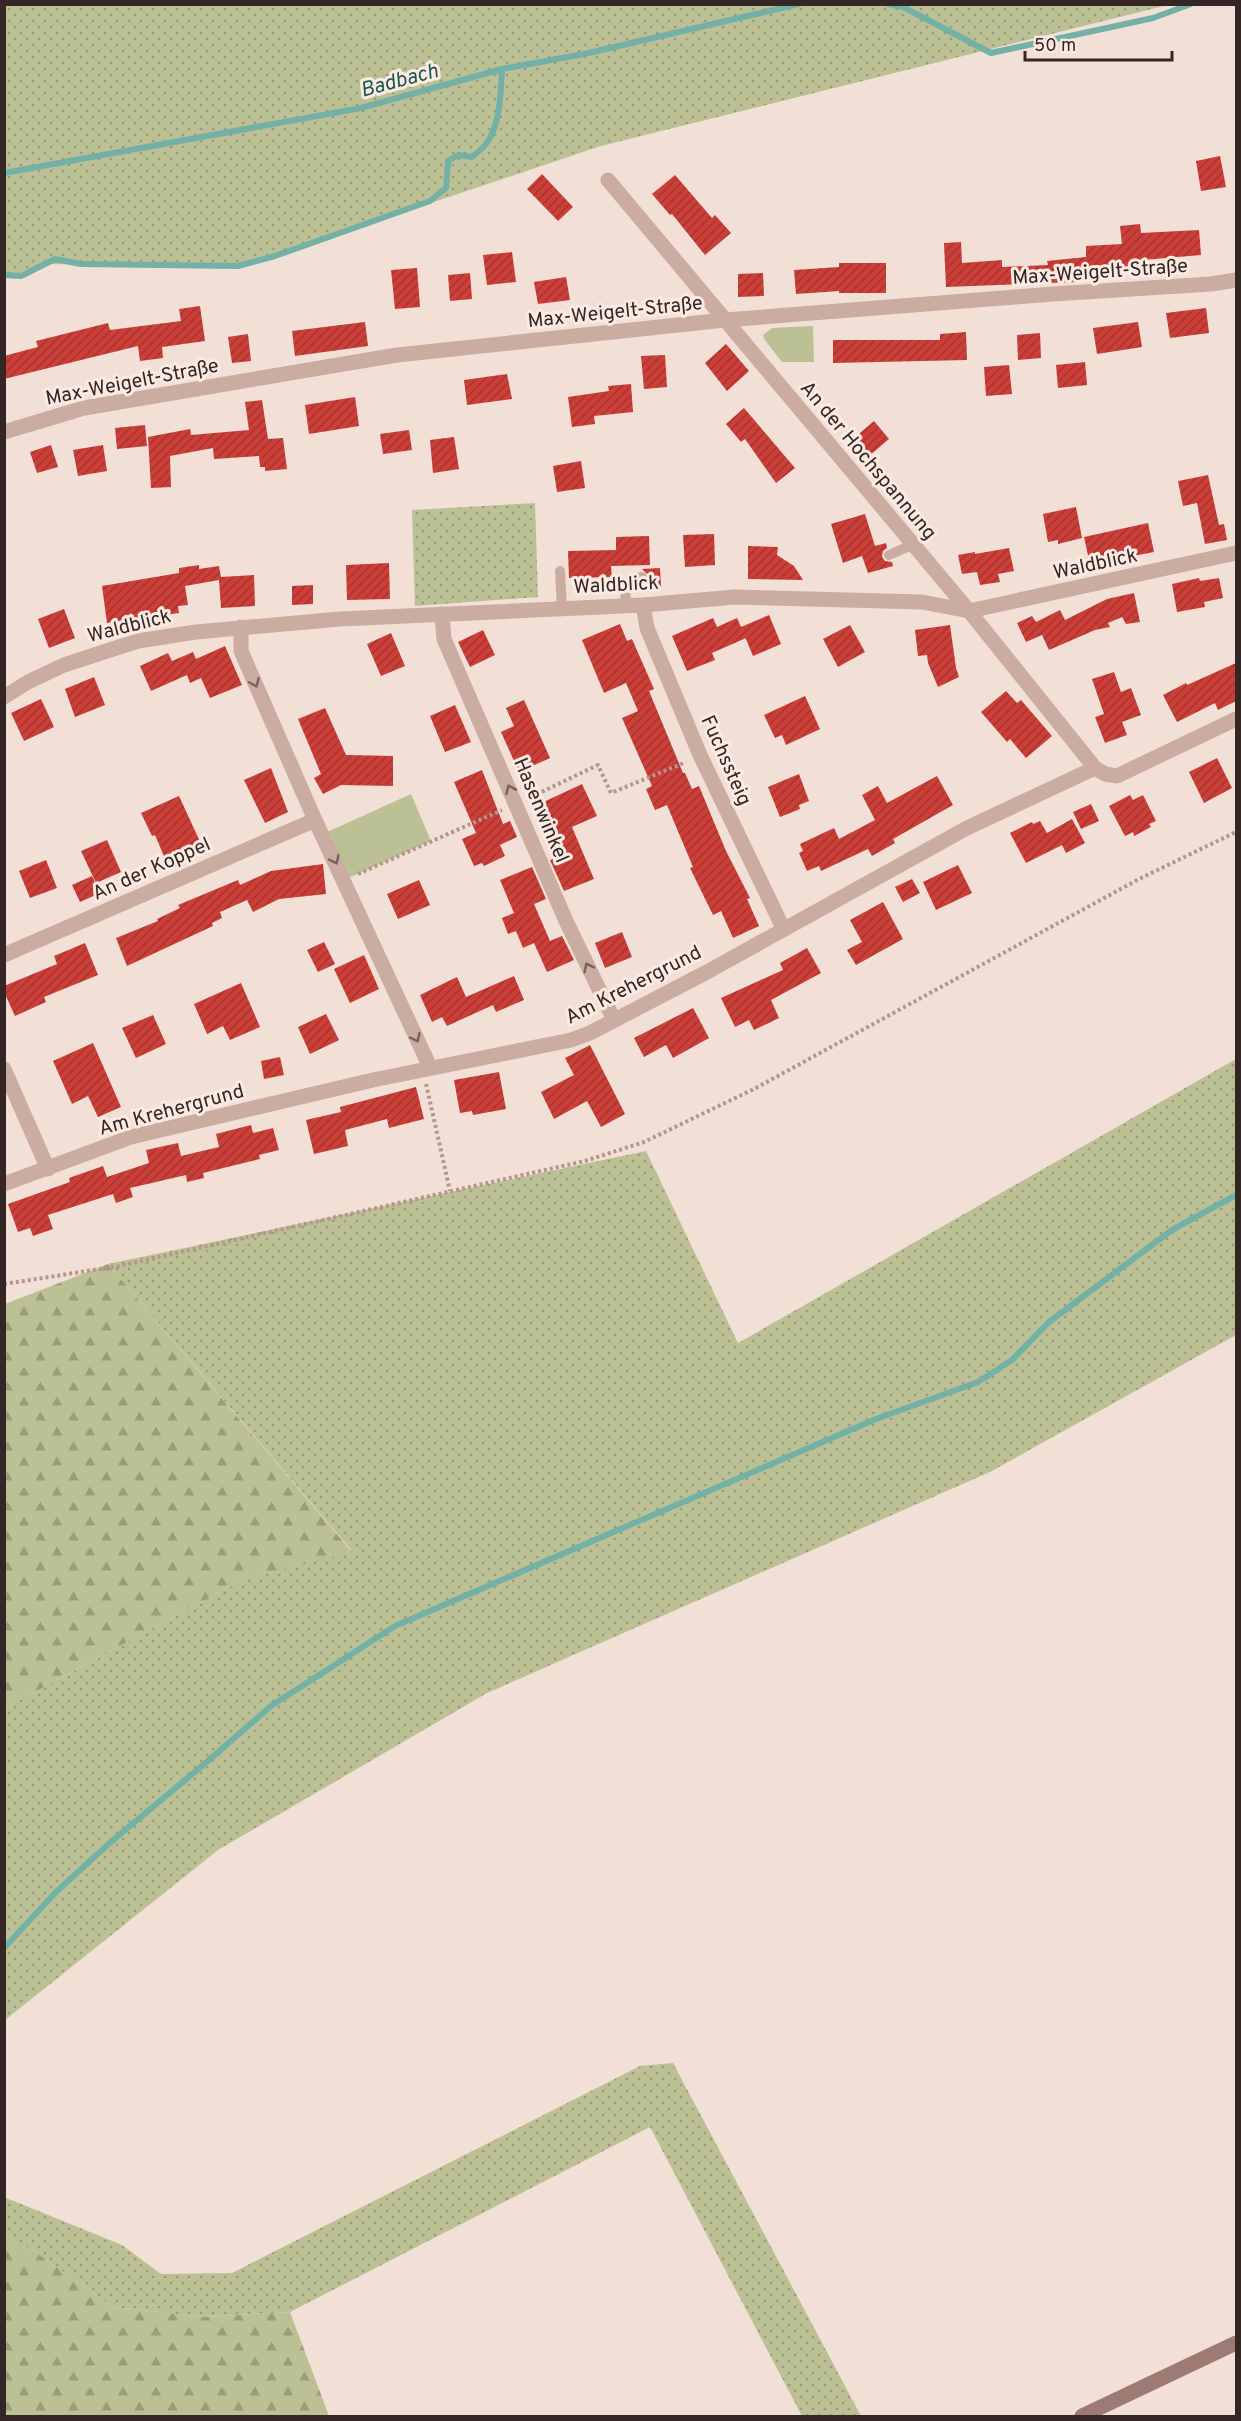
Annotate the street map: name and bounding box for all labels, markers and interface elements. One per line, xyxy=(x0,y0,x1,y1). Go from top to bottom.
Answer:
scale bar xyxy=(1025,24,1172,62)
text: 50 m xyxy=(1034,35,1076,58)
water label: Badbach xyxy=(357,58,442,105)
street label: Max-Weigelt-Straße xyxy=(1012,254,1189,292)
street label: Max-Weigelt-Straße xyxy=(526,291,704,335)
street label: Max-Weigelt-Straße xyxy=(44,353,221,413)
street label: An der Hochspannung xyxy=(793,376,942,546)
street label: Waldblick xyxy=(1051,543,1140,587)
street label: Waldblick xyxy=(573,571,659,601)
street label: Waldblick xyxy=(85,604,174,650)
one-way arrow xyxy=(248,676,260,687)
street label: Fuchssteig xyxy=(694,712,757,810)
street label: Hasenwinkel xyxy=(506,754,574,867)
one-way arrow xyxy=(505,784,517,795)
street label: An der Koppel xyxy=(89,832,215,907)
one-way arrow xyxy=(327,854,339,865)
street label: Am Krehergrund xyxy=(561,940,706,1031)
one-way arrow xyxy=(584,962,596,973)
one-way arrow xyxy=(409,1031,421,1042)
street label: Am Krehergrund xyxy=(96,1079,247,1143)

